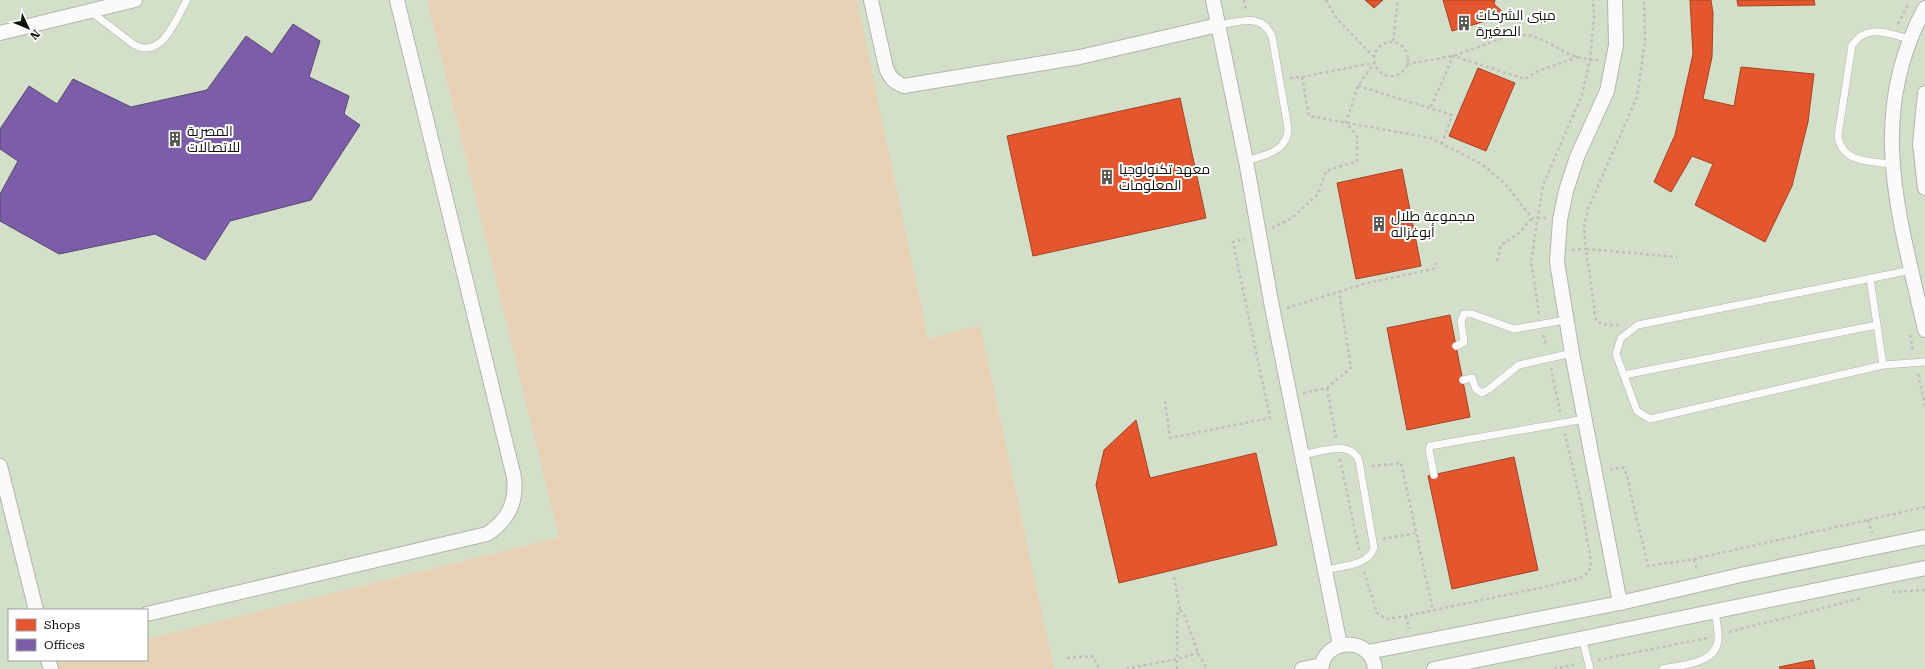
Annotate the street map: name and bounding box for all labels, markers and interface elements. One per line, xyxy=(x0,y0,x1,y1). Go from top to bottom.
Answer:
place label: مبنى الشركات الصغيرة xyxy=(1476,7,1556,39)
north arrow xyxy=(8,8,48,48)
building icon: مبنى الشركات الصغيرة xyxy=(1455,14,1473,32)
text: N xyxy=(27,27,42,43)
place label: المصرية للاتصالات xyxy=(187,123,240,155)
building icon: المصرية للاتصالات xyxy=(166,130,184,148)
place label: معهد تكنولوجيا المعلومات xyxy=(1119,161,1210,193)
building icon: معهد تكنولوجيا المعلومات xyxy=(1098,168,1116,186)
place label: مجموعة طلال أبوغزاله xyxy=(1391,208,1475,240)
building icon: مجموعة طلال أبوغزاله xyxy=(1370,215,1388,233)
legend xyxy=(8,609,148,661)
text: Shops xyxy=(44,618,80,632)
text: Offices xyxy=(44,638,85,652)

